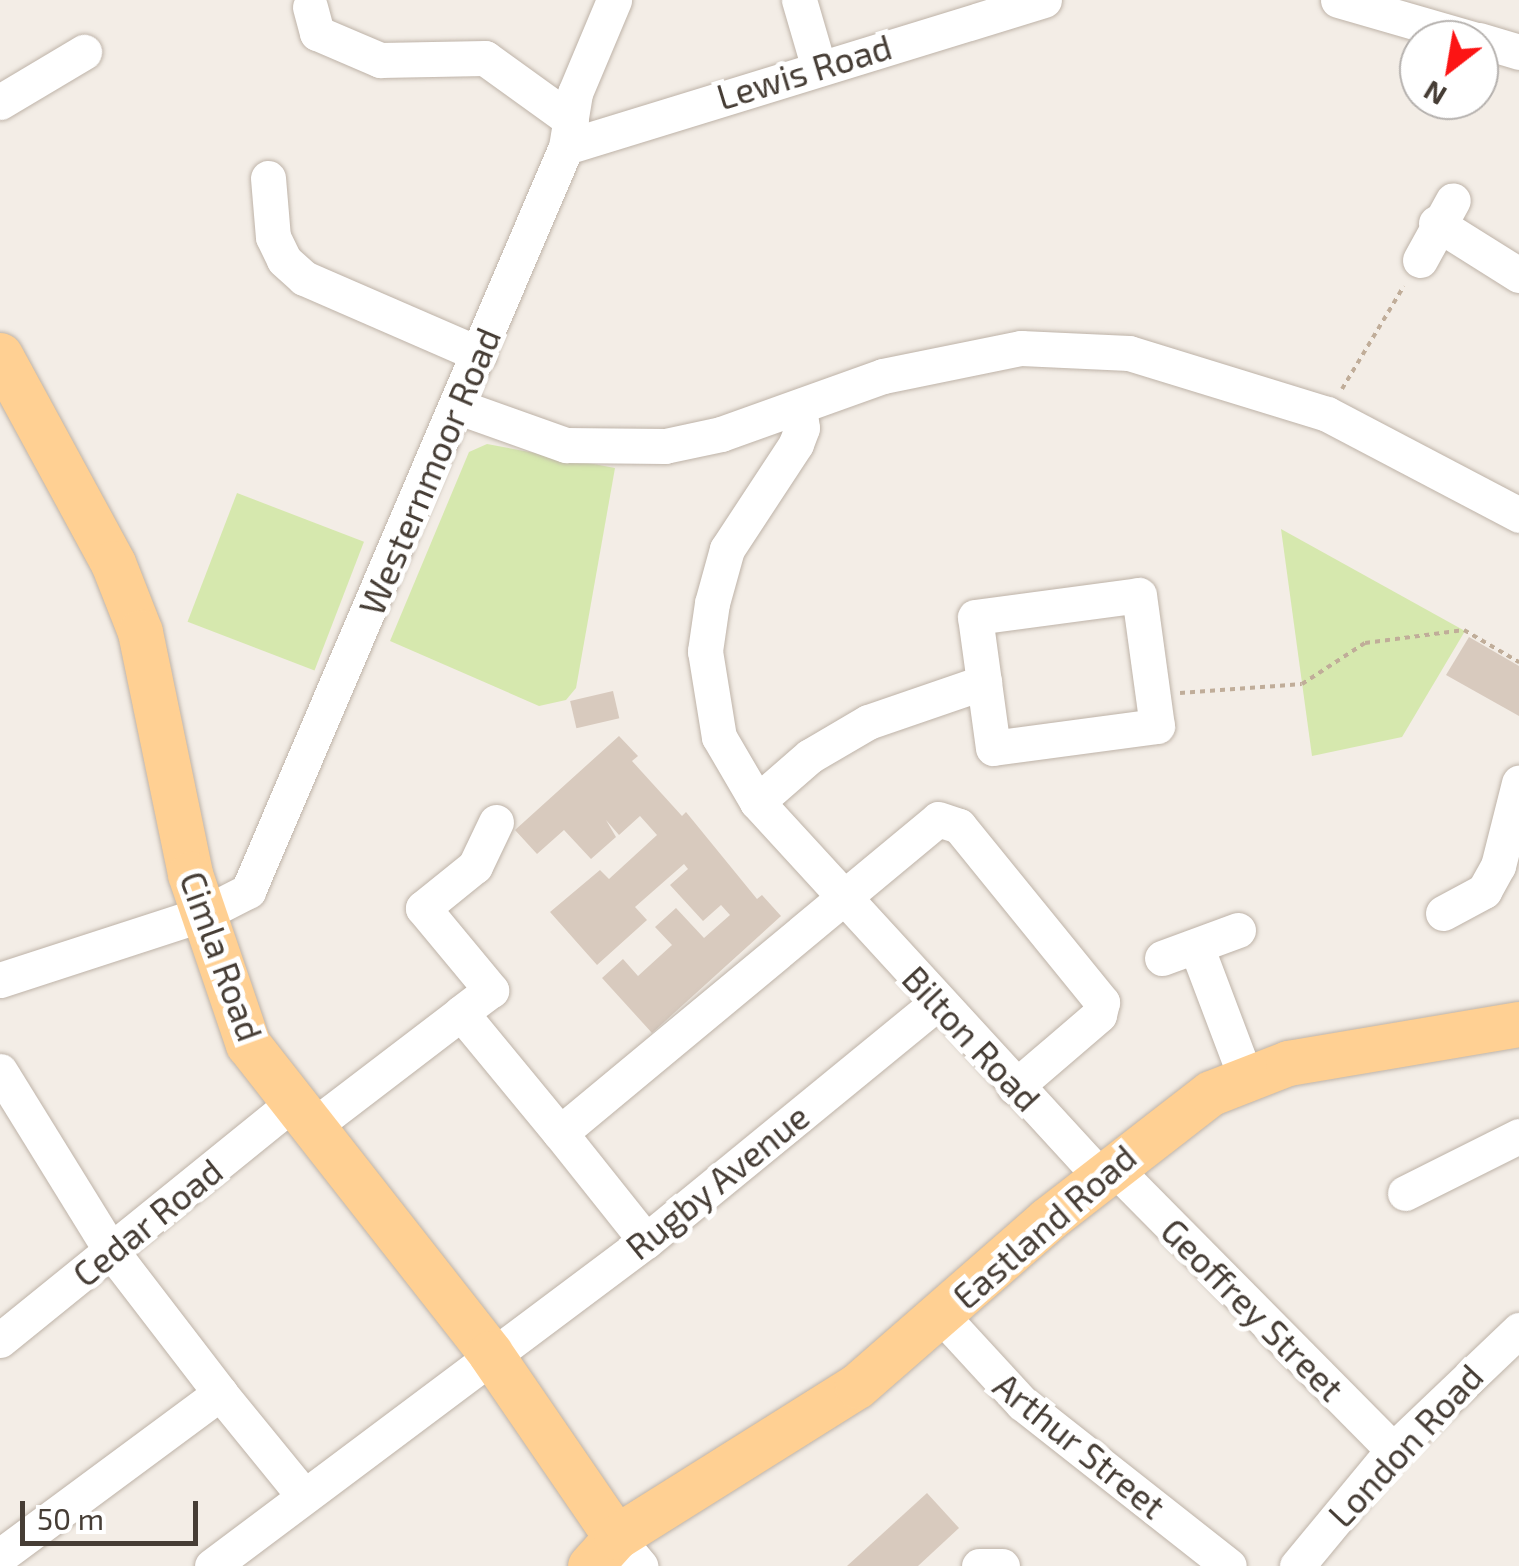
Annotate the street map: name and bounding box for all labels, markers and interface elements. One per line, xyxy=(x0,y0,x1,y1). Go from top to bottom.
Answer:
north arrow xyxy=(1399,20,1499,120)
street label: Lewis Road xyxy=(712,25,896,117)
text: N xyxy=(1417,74,1452,114)
street label: Westernmoor Road xyxy=(349,321,509,621)
street label: Cimla Road xyxy=(172,866,272,1046)
street label: Bilton Road xyxy=(894,957,1050,1119)
street label: Rugby Avenue xyxy=(617,1094,817,1268)
street label: Eastland Road xyxy=(944,1135,1144,1317)
street label: Cedar Road xyxy=(64,1149,230,1295)
street label: Geoffrey Street xyxy=(1153,1209,1353,1409)
street label: London Road xyxy=(1319,1355,1491,1535)
street label: Arthur Street xyxy=(986,1363,1174,1527)
scale bar xyxy=(25,1481,202,1543)
text: 50 m xyxy=(37,1500,104,1536)

